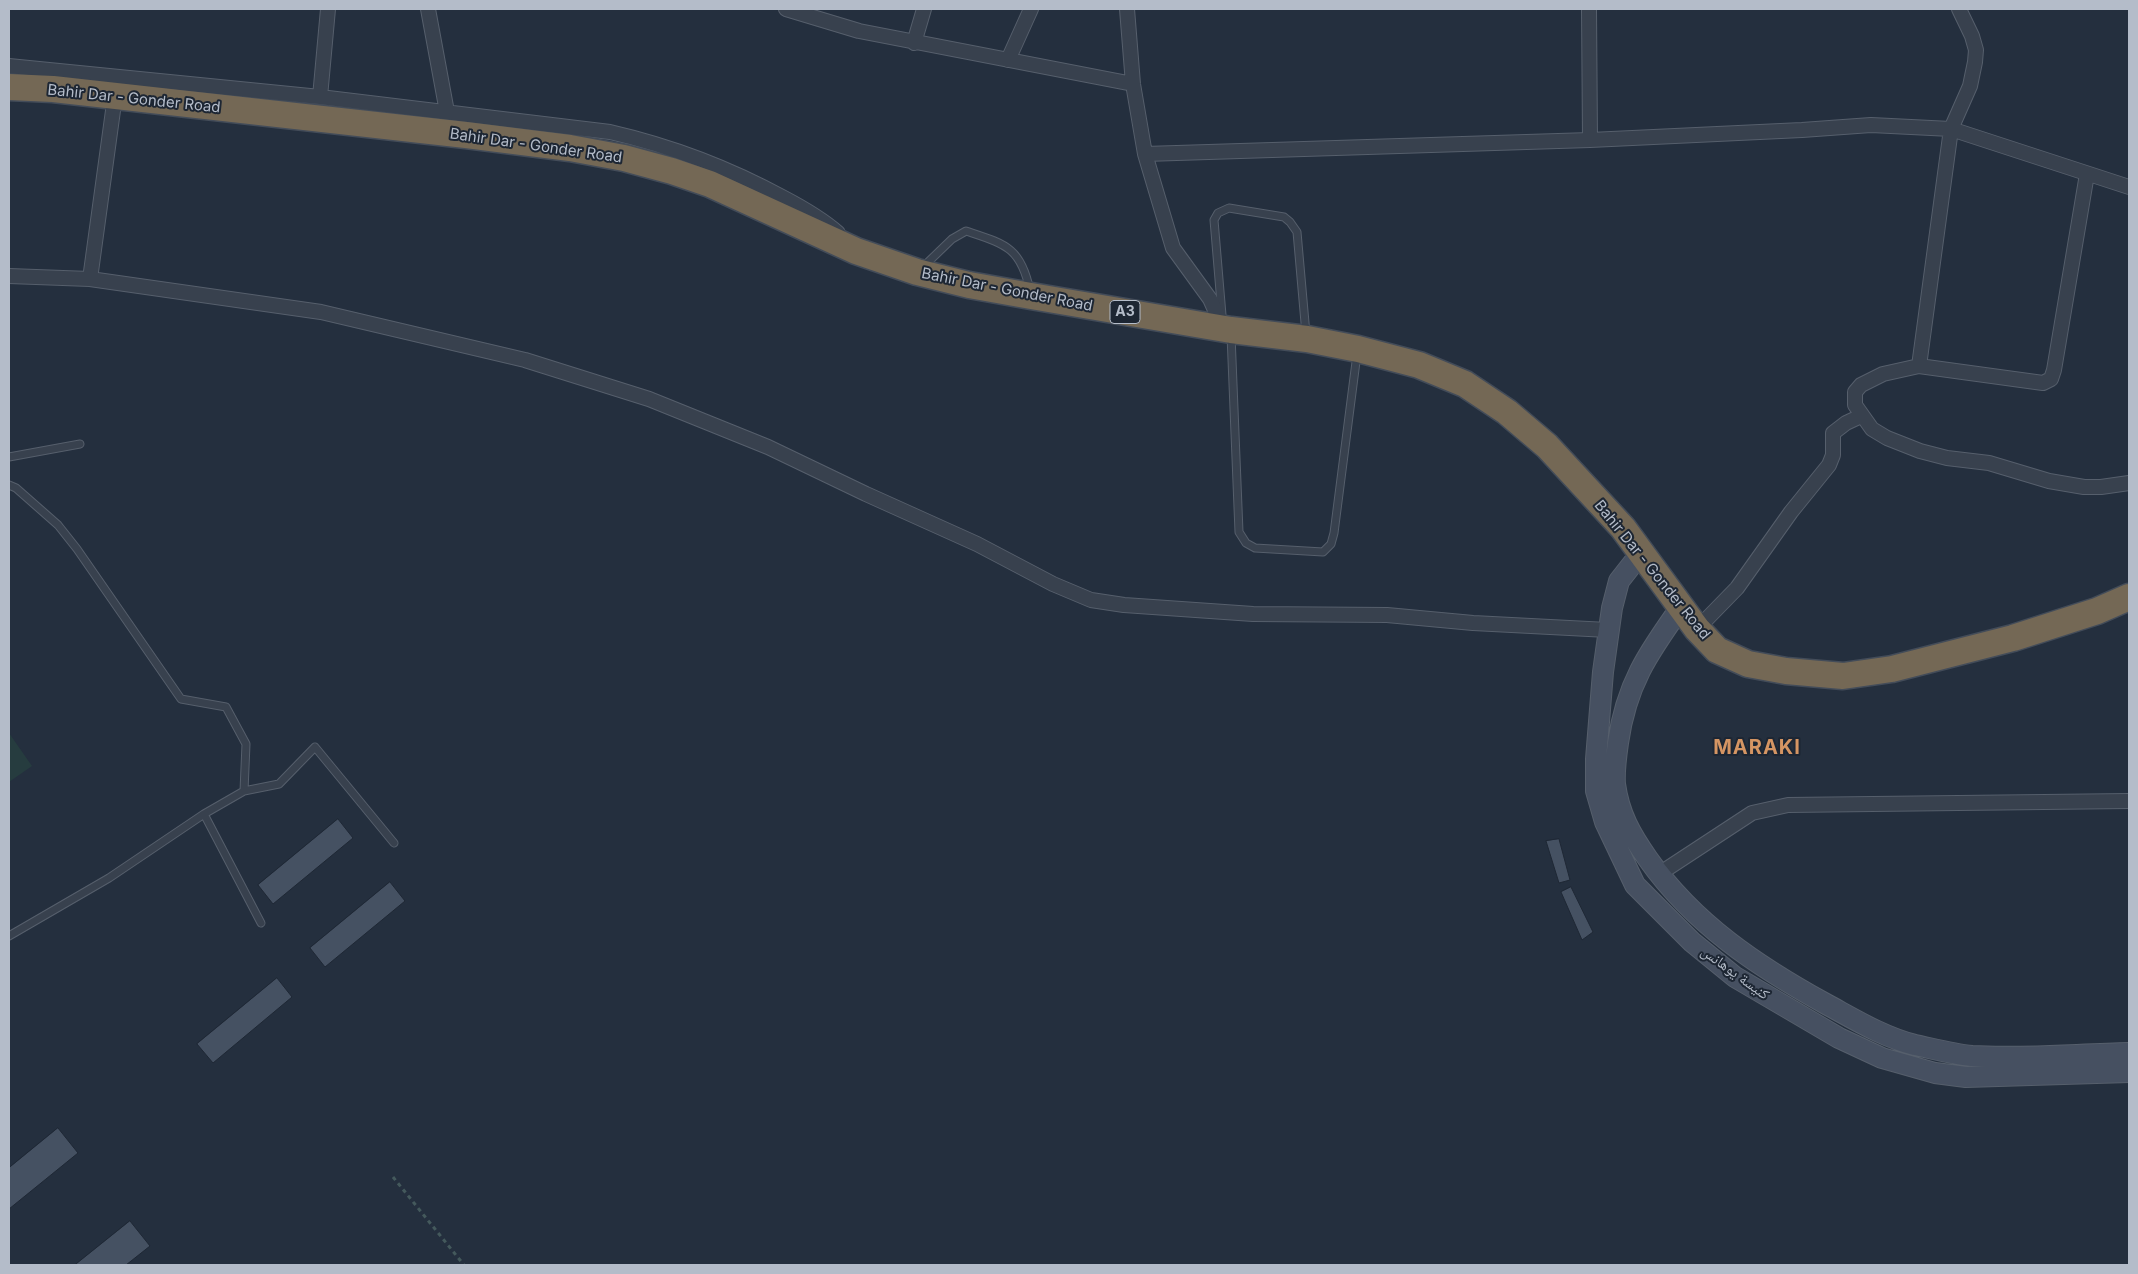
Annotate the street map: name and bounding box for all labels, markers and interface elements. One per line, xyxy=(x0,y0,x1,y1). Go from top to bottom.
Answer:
street label: Bahir Dar - Gonder Road xyxy=(47,81,221,117)
street label: Bahir Dar - Gonder Road xyxy=(449,125,623,167)
street label: Bahir Dar - Gonder Road xyxy=(920,265,1094,315)
road number: A3 xyxy=(1110,300,1140,324)
street label: Bahir Dar - Gonder Road xyxy=(1590,497,1714,643)
district label: MARAKI xyxy=(1712,736,1802,760)
street label: كنيسة يوهانس xyxy=(1697,942,1773,1004)

